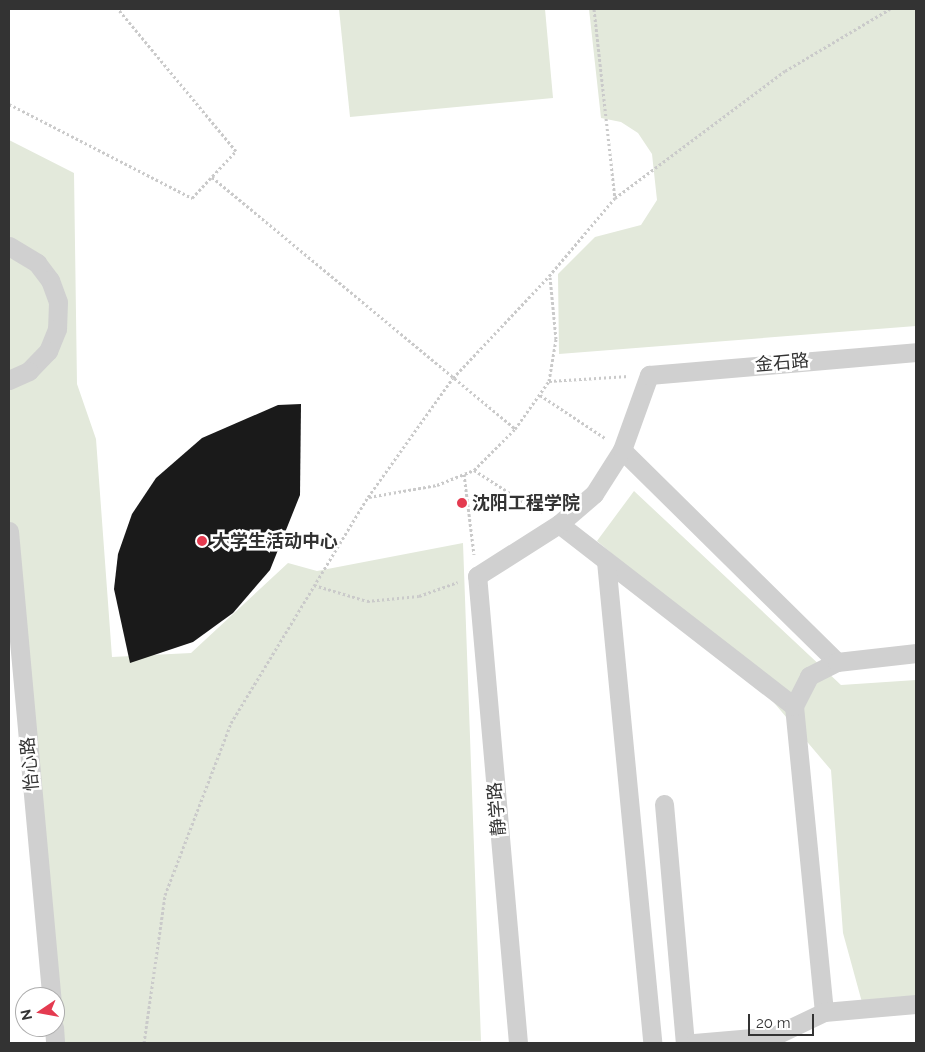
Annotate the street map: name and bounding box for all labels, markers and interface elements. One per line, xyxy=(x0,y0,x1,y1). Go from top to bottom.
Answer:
street label: 金石路 xyxy=(754,350,810,376)
place label: 沈阳工程学院 xyxy=(472,492,580,514)
marker: 沈阳工程学院 xyxy=(456,497,468,509)
place label: 大学生活动中心 xyxy=(212,530,338,552)
marker: 大学生活动中心 xyxy=(196,535,208,547)
street label: 怡心路 xyxy=(17,736,43,792)
street label: 静学路 xyxy=(484,781,510,837)
north arrow xyxy=(15,987,65,1037)
scale bar xyxy=(750,1004,816,1036)
text: N xyxy=(17,1008,35,1022)
text: 20 m xyxy=(756,1014,791,1032)

